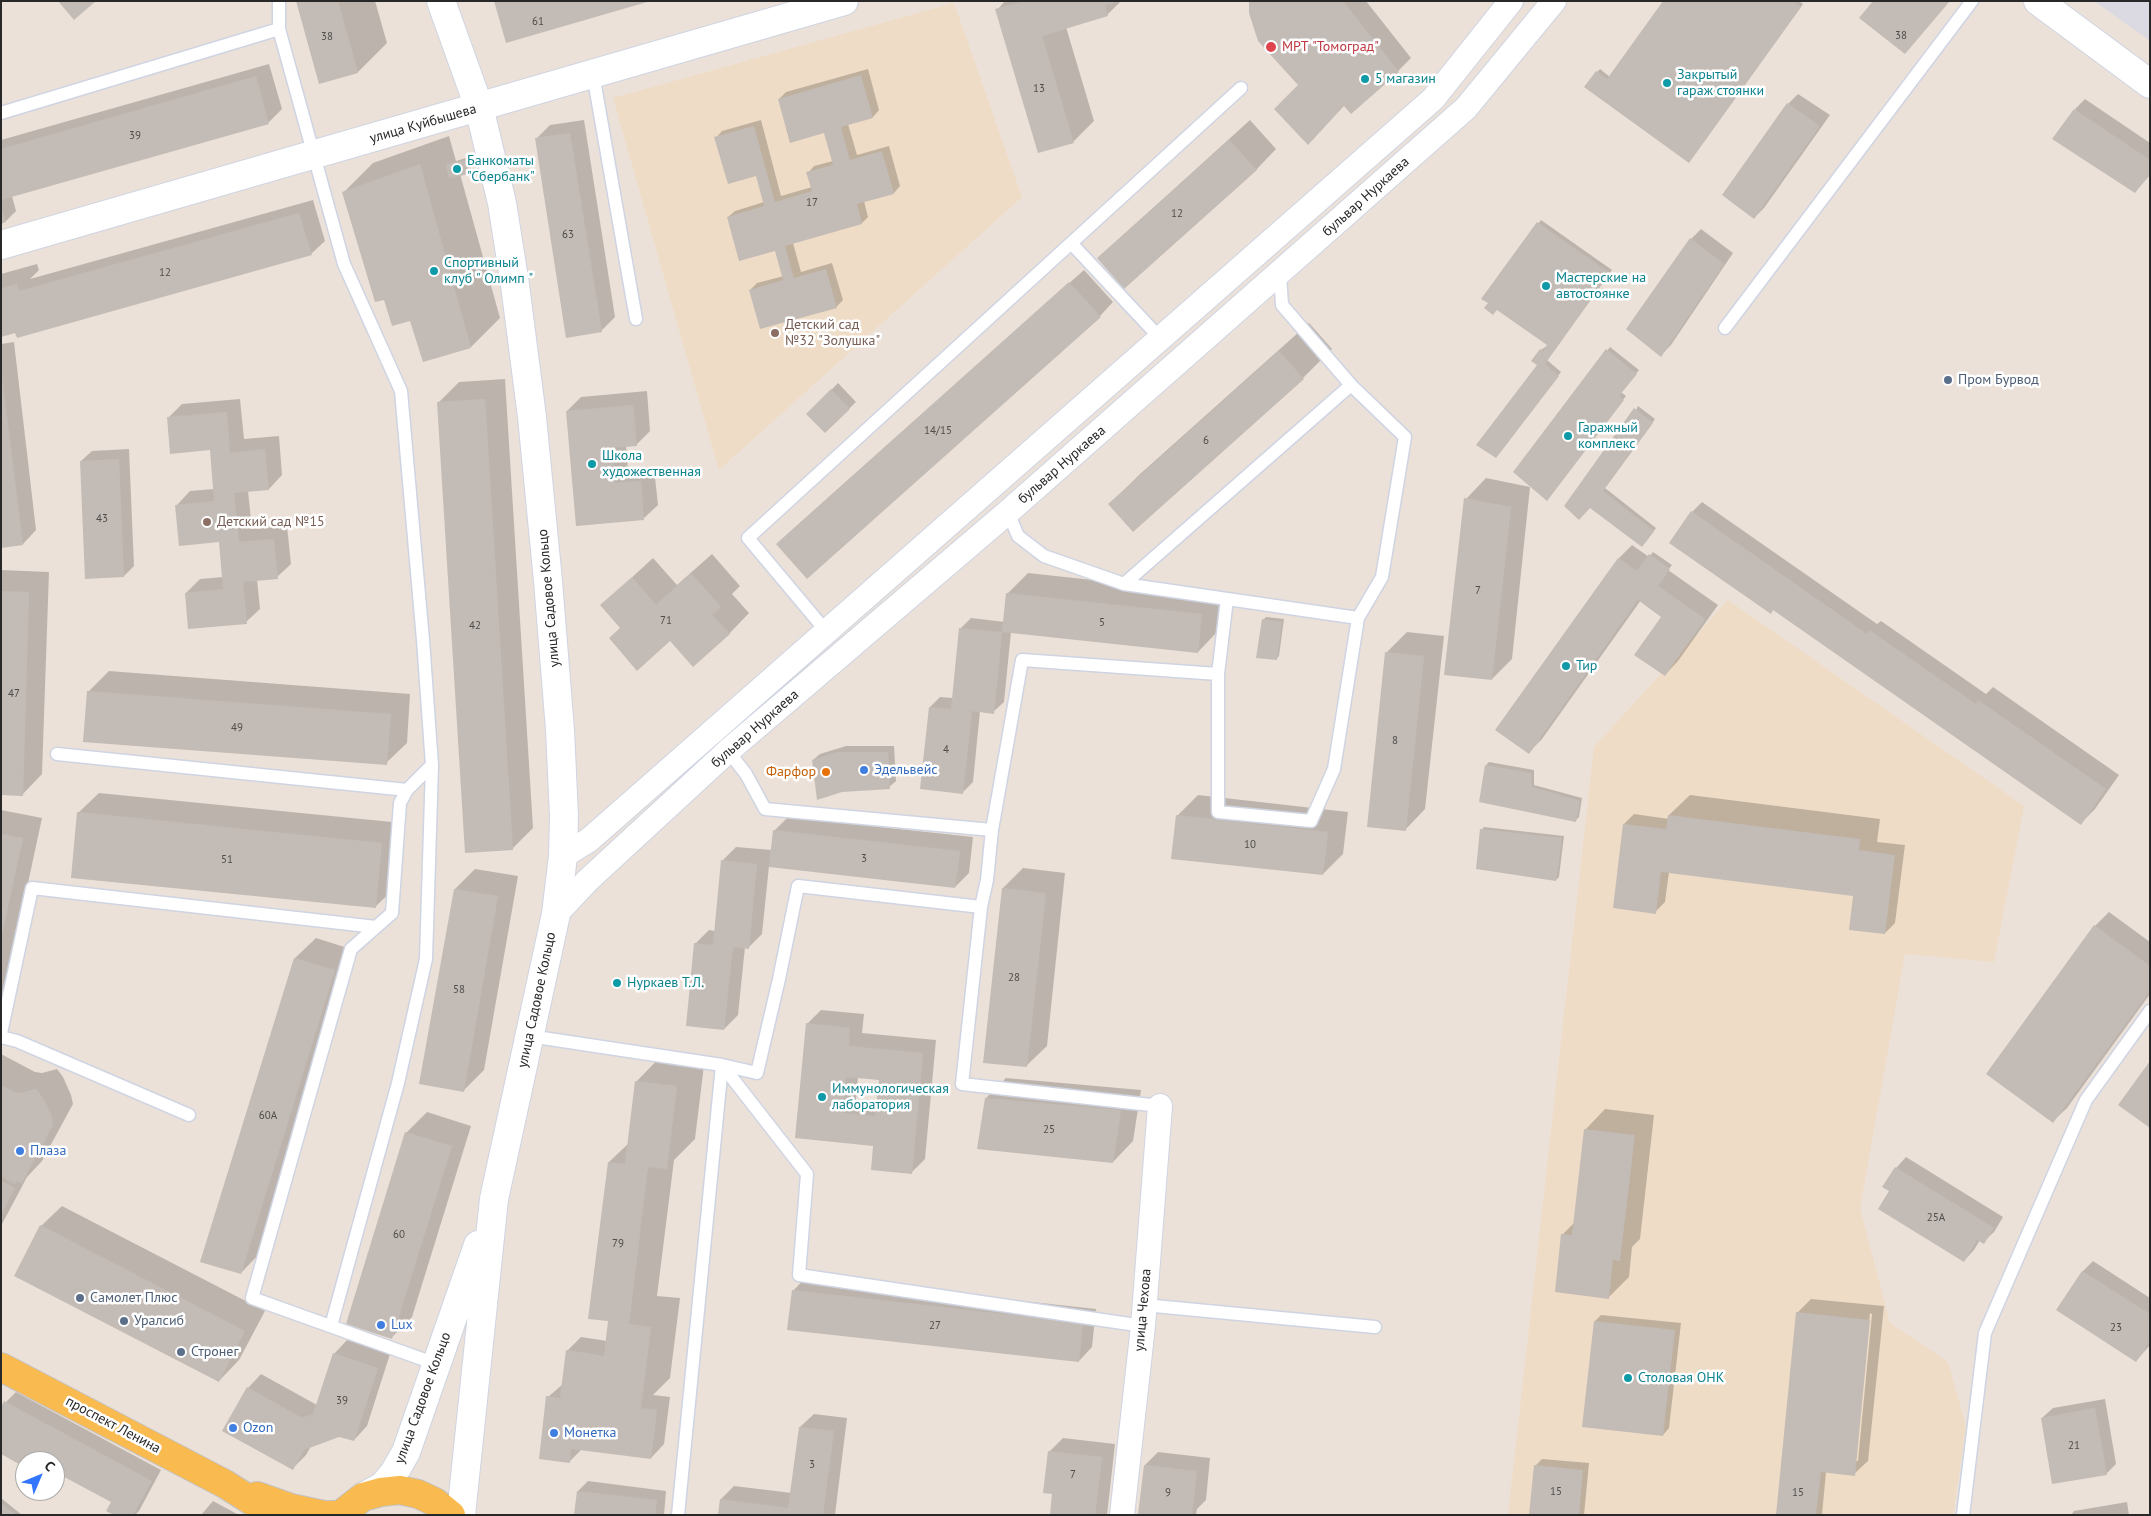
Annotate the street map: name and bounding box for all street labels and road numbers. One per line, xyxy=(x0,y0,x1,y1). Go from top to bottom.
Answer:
street label: улица Куйбышева xyxy=(368,101,478,147)
street label: бульвар Нуркаева xyxy=(1319,154,1413,240)
street label: бульвар Нуркаева xyxy=(1015,422,1109,508)
street label: улица Садовое Кольцо xyxy=(535,528,563,668)
street label: бульвар Нуркаева xyxy=(708,686,802,772)
street label: улица Садовое Кольцо xyxy=(514,931,560,1069)
street label: улица Чехова xyxy=(1131,1268,1155,1352)
street label: улица Садовое Кольцо xyxy=(391,1330,455,1466)
street label: проспект Ленина xyxy=(63,1393,163,1457)

